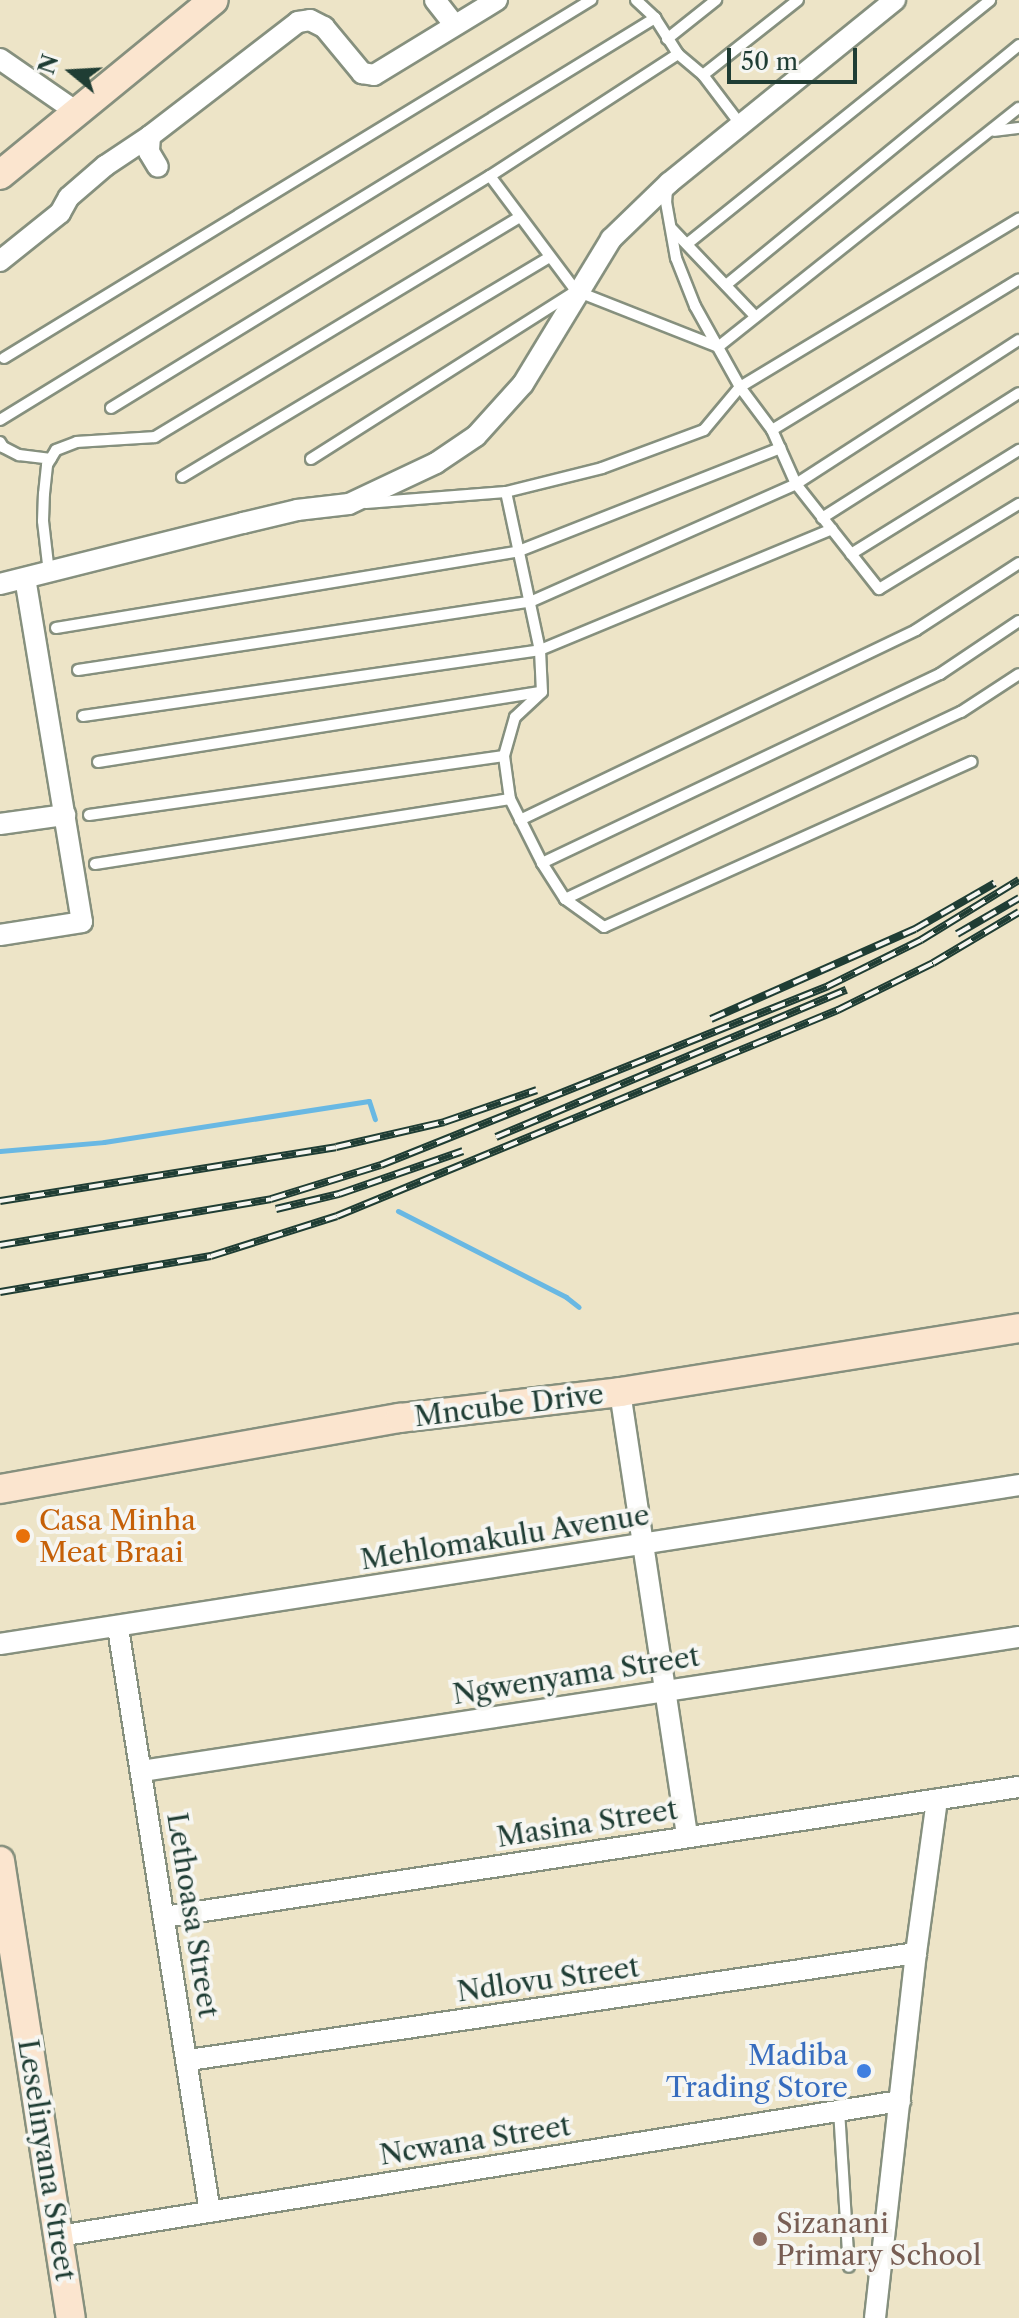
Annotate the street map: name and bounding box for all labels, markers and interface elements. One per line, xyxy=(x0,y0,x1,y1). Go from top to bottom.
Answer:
north arrow xyxy=(32,32,112,112)
scale bar xyxy=(731,32,861,82)
text: 50 m xyxy=(741,47,798,76)
text: N xyxy=(33,51,64,78)
street label: Mncube Drive xyxy=(412,1377,606,1433)
street label: Mehlomakulu Avenue xyxy=(358,1497,652,1577)
place label: Casa Minha Meat Braai xyxy=(39,1503,196,1569)
marker: Casa Minha Meat Braai xyxy=(14,1527,32,1545)
street label: Ngwenyama Street xyxy=(450,1639,702,1711)
street label: Masina Street xyxy=(494,1792,680,1854)
street label: Lethoasa Street xyxy=(160,1810,226,2020)
street label: Ndlovu Street xyxy=(455,1950,641,2008)
street label: Leselinyana Street xyxy=(11,2037,83,2283)
place label: Madiba Trading Store xyxy=(666,2038,848,2104)
marker: Madiba Trading Store xyxy=(855,2062,873,2080)
street label: Ncwana Street xyxy=(377,2108,573,2172)
place label: Sizanani Primary School xyxy=(776,2206,982,2272)
marker: Sizanani Primary School xyxy=(751,2230,769,2248)

